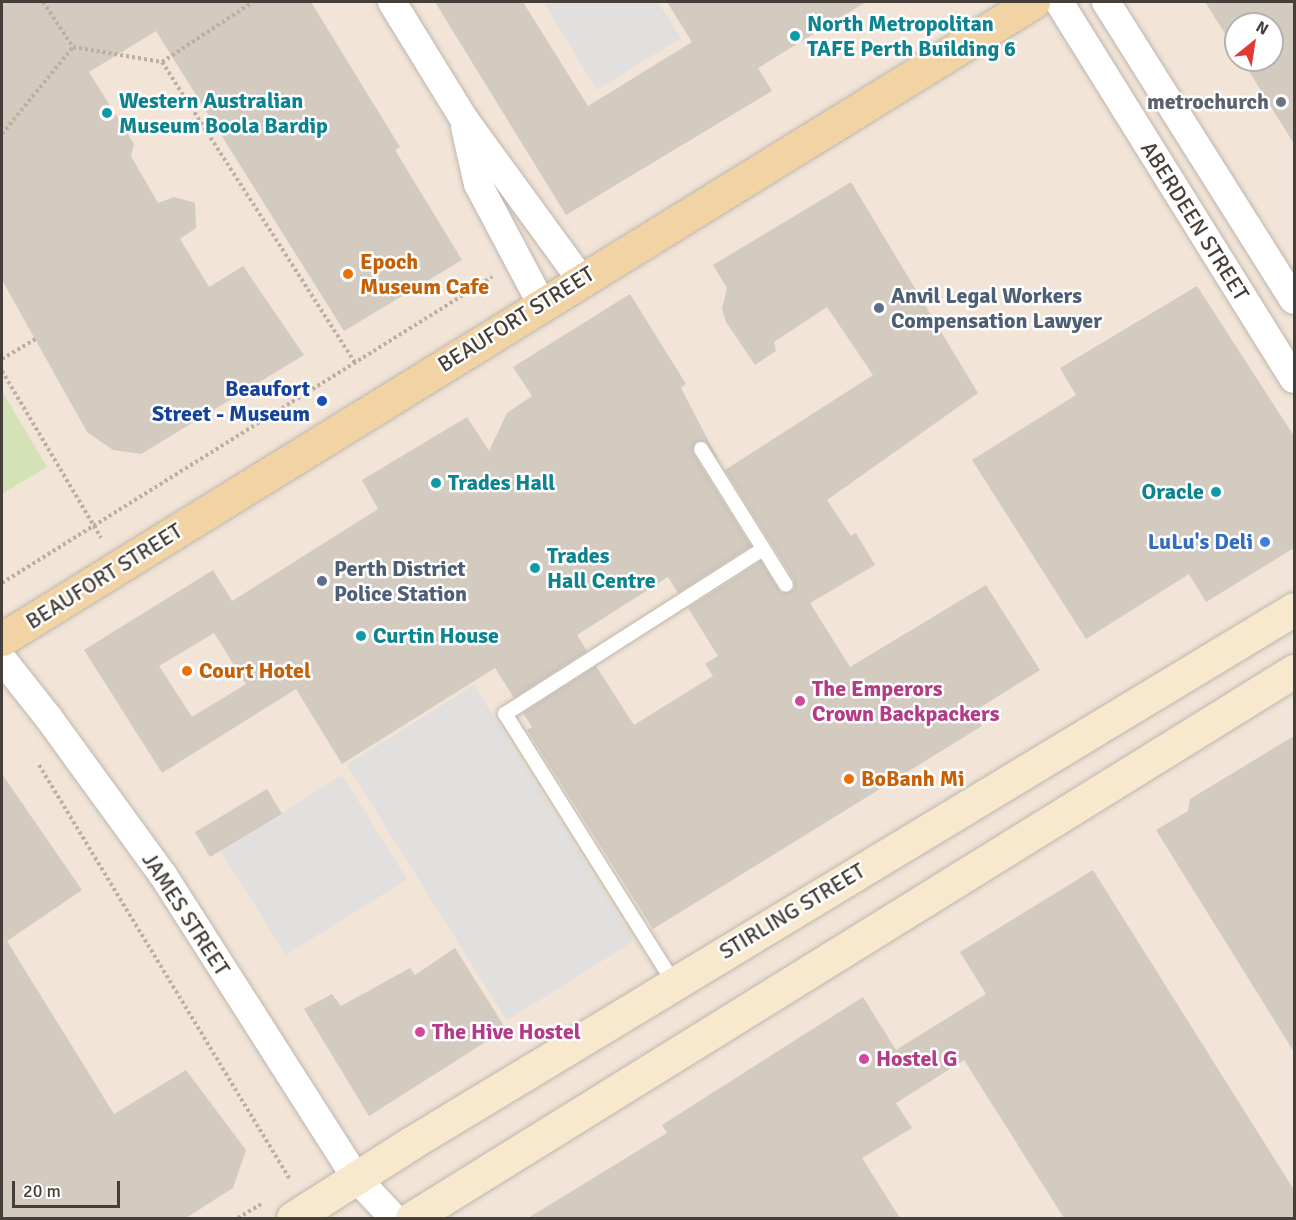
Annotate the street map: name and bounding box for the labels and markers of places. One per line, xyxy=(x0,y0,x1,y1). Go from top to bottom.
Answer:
place label: North Metropolitan TAFE Perth Building 6 xyxy=(807,10,1016,62)
marker: North Metropolitan TAFE Perth Building 6 xyxy=(788,29,802,43)
place label: Western Australian Museum Boola Bardip xyxy=(119,87,328,138)
place label: metrochurch xyxy=(1147,89,1269,115)
marker: metrochurch xyxy=(1274,95,1288,109)
marker: Western Australian Museum Boola Bardip xyxy=(100,106,114,120)
place label: Epoch Museum Cafe xyxy=(360,248,489,300)
marker: Epoch Museum Cafe xyxy=(341,267,355,281)
place label: Anvil Legal Workers Compensation Lawyer xyxy=(891,282,1102,334)
marker: Anvil Legal Workers Compensation Lawyer xyxy=(872,301,886,315)
place label: Beaufort Street - Museum xyxy=(152,375,310,427)
marker: Beaufort Street - Museum xyxy=(315,394,329,408)
place label: Trades Hall xyxy=(448,470,555,496)
marker: Trades Hall xyxy=(429,476,443,490)
place label: Oracle xyxy=(1142,479,1204,505)
marker: Oracle xyxy=(1209,485,1223,499)
place label: LuLu's Deli xyxy=(1148,529,1253,555)
marker: LuLu's Deli xyxy=(1258,535,1272,549)
place label: Trades Hall Centre xyxy=(547,542,656,594)
place label: Perth District Police Station xyxy=(334,555,467,606)
marker: Trades Hall Centre xyxy=(528,561,542,575)
marker: Perth District Police Station xyxy=(315,574,329,588)
place label: Curtin House xyxy=(373,623,499,649)
marker: Curtin House xyxy=(354,629,368,643)
place label: Court Hotel xyxy=(199,658,311,684)
marker: Court Hotel xyxy=(180,664,194,678)
place label: The Emperors Crown Backpackers xyxy=(812,675,1000,726)
marker: The Emperors Crown Backpackers xyxy=(793,694,807,708)
place label: BoBanh Mi xyxy=(861,766,965,792)
marker: BoBanh Mi xyxy=(842,772,856,786)
place label: The Hive Hostel xyxy=(432,1019,581,1045)
marker: The Hive Hostel xyxy=(413,1025,427,1039)
place label: Hostel G xyxy=(876,1046,957,1072)
marker: Hostel G xyxy=(857,1052,871,1066)

